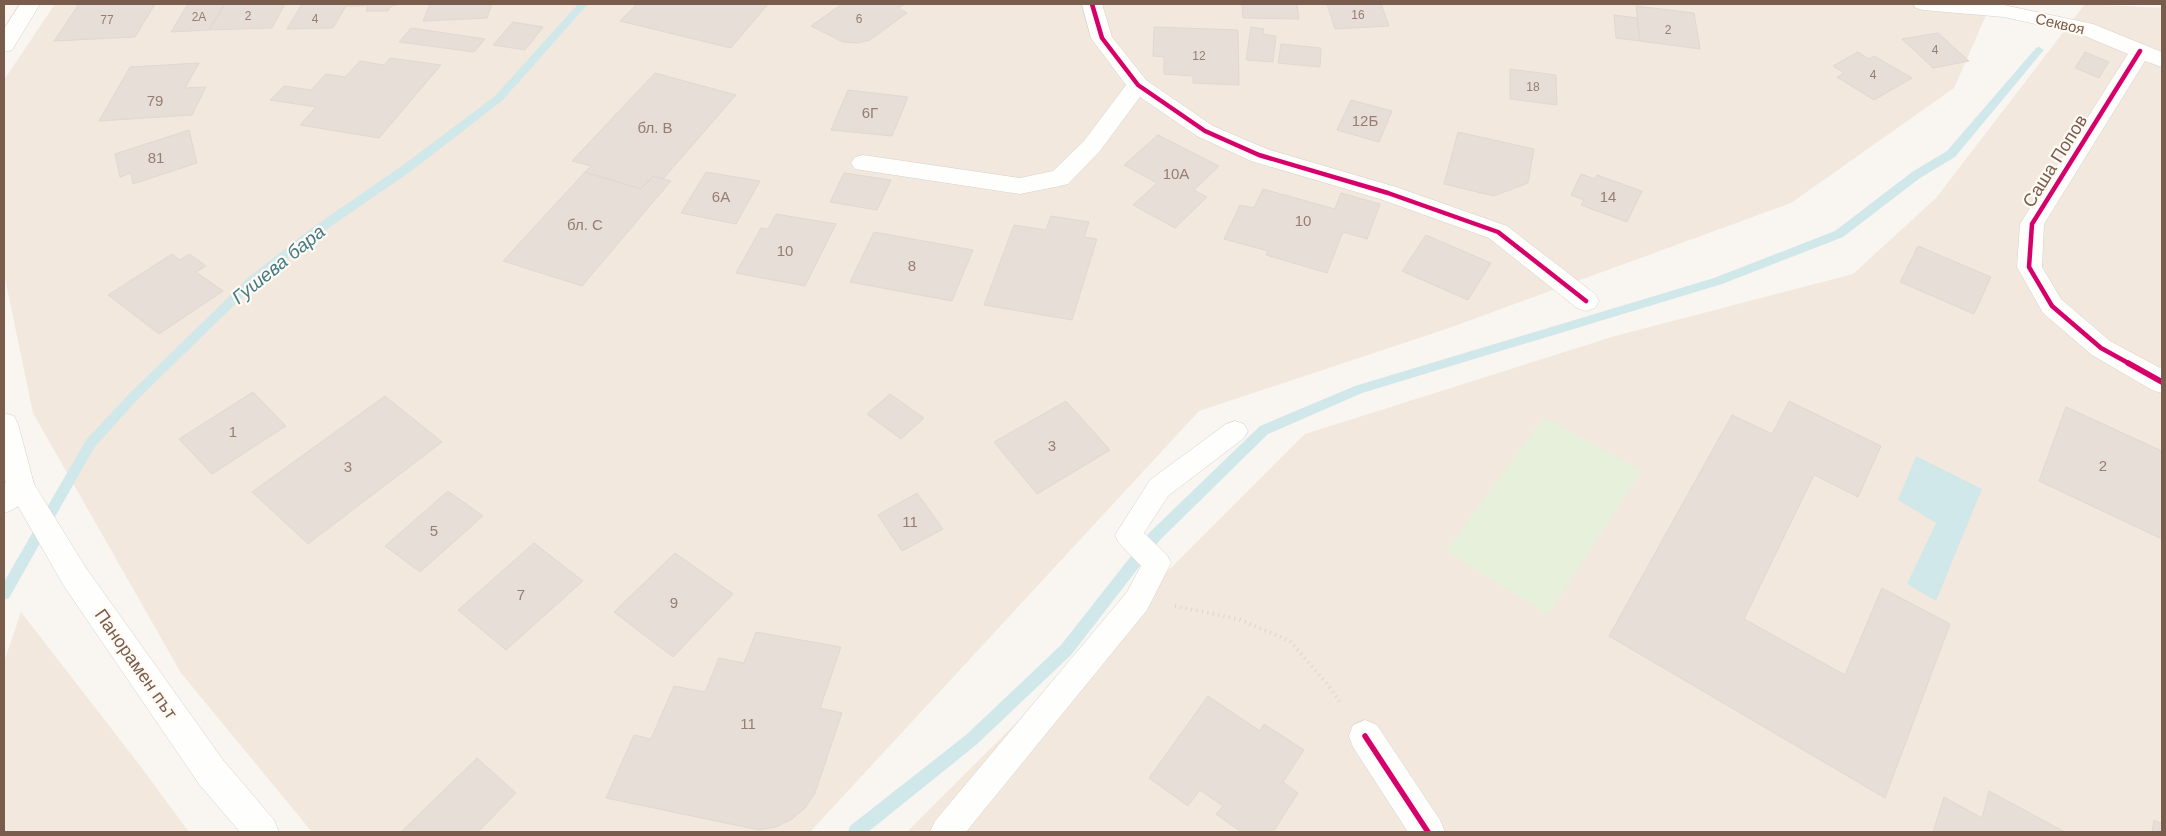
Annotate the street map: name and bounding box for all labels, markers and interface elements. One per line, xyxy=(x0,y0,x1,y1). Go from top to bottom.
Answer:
house number: 16 xyxy=(1351,8,1365,22)
house number: 2 xyxy=(245,9,252,23)
house number: 2А xyxy=(192,10,206,24)
street label: Секвоя xyxy=(2034,10,2086,37)
house number: 4 xyxy=(312,12,319,26)
house number: 6 xyxy=(856,12,863,26)
house number: 77 xyxy=(100,13,114,27)
house number: 2 xyxy=(1665,23,1672,37)
house number: 4 xyxy=(1932,43,1939,57)
house number: 12 xyxy=(1192,49,1206,63)
house number: 4 xyxy=(1870,68,1877,82)
house number: 18 xyxy=(1526,80,1540,94)
house number: 79 xyxy=(147,92,163,109)
house number: 6Г xyxy=(862,104,878,121)
street label: Саша Попов xyxy=(2019,111,2091,211)
house number: 12Б xyxy=(1352,112,1378,129)
house number: бл. B xyxy=(637,119,673,136)
house number: 81 xyxy=(148,149,164,166)
house number: 10А xyxy=(1163,165,1189,182)
house number: 6А xyxy=(712,188,730,205)
house number: 14 xyxy=(1600,188,1616,205)
house number: 10 xyxy=(1295,212,1311,229)
house number: бл. C xyxy=(567,216,603,233)
water label: Гушева бара xyxy=(228,221,329,308)
house number: 10 xyxy=(777,242,793,259)
house number: 8 xyxy=(908,257,916,274)
house number: 1 xyxy=(229,423,237,440)
house number: 3 xyxy=(1048,437,1056,454)
house number: 2 xyxy=(2099,457,2107,474)
house number: 3 xyxy=(344,458,352,475)
house number: 11 xyxy=(902,513,918,530)
house number: 5 xyxy=(430,522,438,539)
house number: 7 xyxy=(517,586,525,603)
house number: 9 xyxy=(670,594,678,611)
street label: Панорамен път xyxy=(91,605,181,723)
house number: 11 xyxy=(740,715,756,732)

